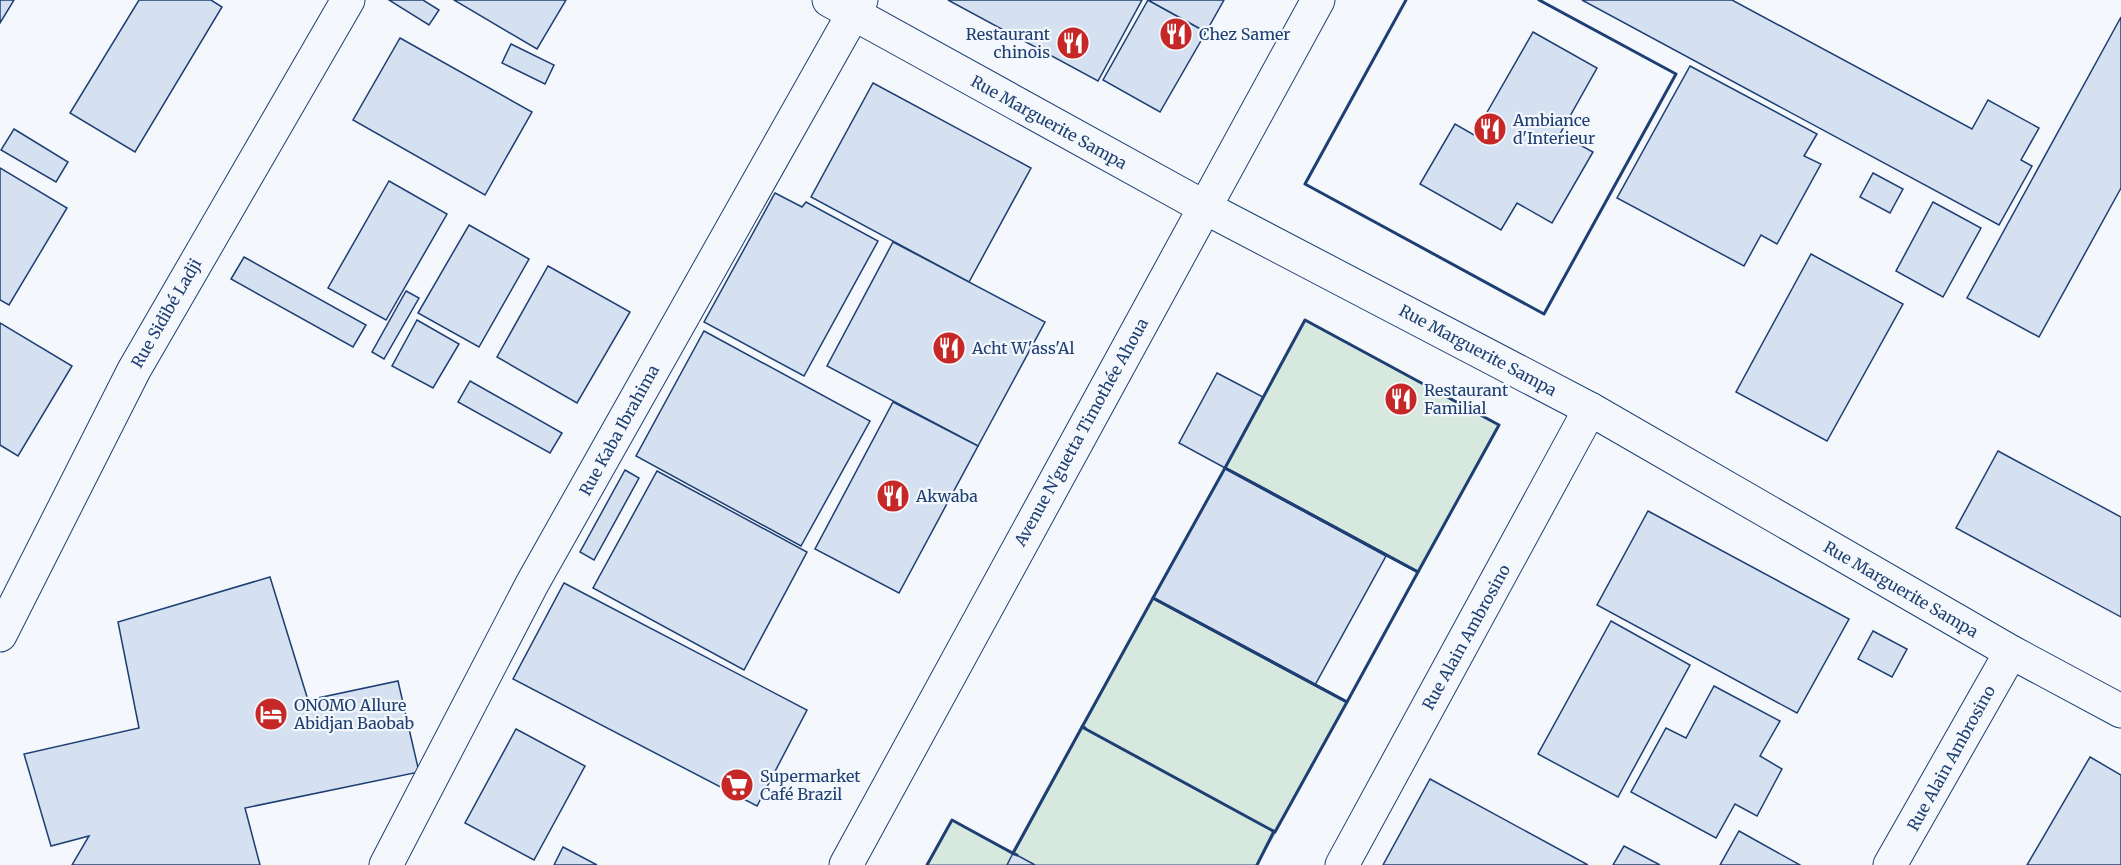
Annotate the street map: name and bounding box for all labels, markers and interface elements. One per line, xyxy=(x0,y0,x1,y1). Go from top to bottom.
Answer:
restaurant icon: Chez Samer xyxy=(1158,16,1194,52)
place label: Restaurant chinois xyxy=(966,24,1051,62)
place label: Chez Samer xyxy=(1199,24,1291,44)
restaurant icon: Restaurant chinois xyxy=(1055,25,1091,61)
street label: Rue Marguerite Sampa xyxy=(968,71,1131,173)
place label: Ambiance d'Interieur xyxy=(1512,110,1595,148)
restaurant icon: Ambiance d'Interieur xyxy=(1472,111,1508,147)
street label: Rue Sidibé Ladji xyxy=(127,255,205,371)
street label: Rue Marguerite Sampa xyxy=(1396,300,1560,400)
street label: Avenue N'guetta Timothée Ahoua xyxy=(1009,314,1152,550)
restaurant icon: Acht W'ass'Al xyxy=(931,330,967,366)
place label: Acht W'ass'Al xyxy=(971,338,1074,358)
street label: Rue Kaba Ibrahima xyxy=(575,361,663,499)
place label: Restaurant Familial xyxy=(1424,380,1509,418)
restaurant icon: Restaurant Familial xyxy=(1383,381,1419,417)
restaurant icon: Akwaba xyxy=(875,478,911,514)
place label: Akwaba xyxy=(915,486,978,506)
street label: Rue Marguerite Sampa xyxy=(1820,537,1982,642)
street label: Rue Alain Ambrosino xyxy=(1418,561,1514,713)
street label: Rue Alain Ambrosino xyxy=(1903,682,1999,834)
place label: ONOMO Allure Abidjan Baobab xyxy=(293,695,414,733)
hotel icon: ONOMO Allure Abidjan Baobab xyxy=(253,696,289,732)
place label: Supermarket Café Brazil xyxy=(760,766,861,804)
supermarket icon: Supermarket Café Brazil xyxy=(719,767,755,803)

